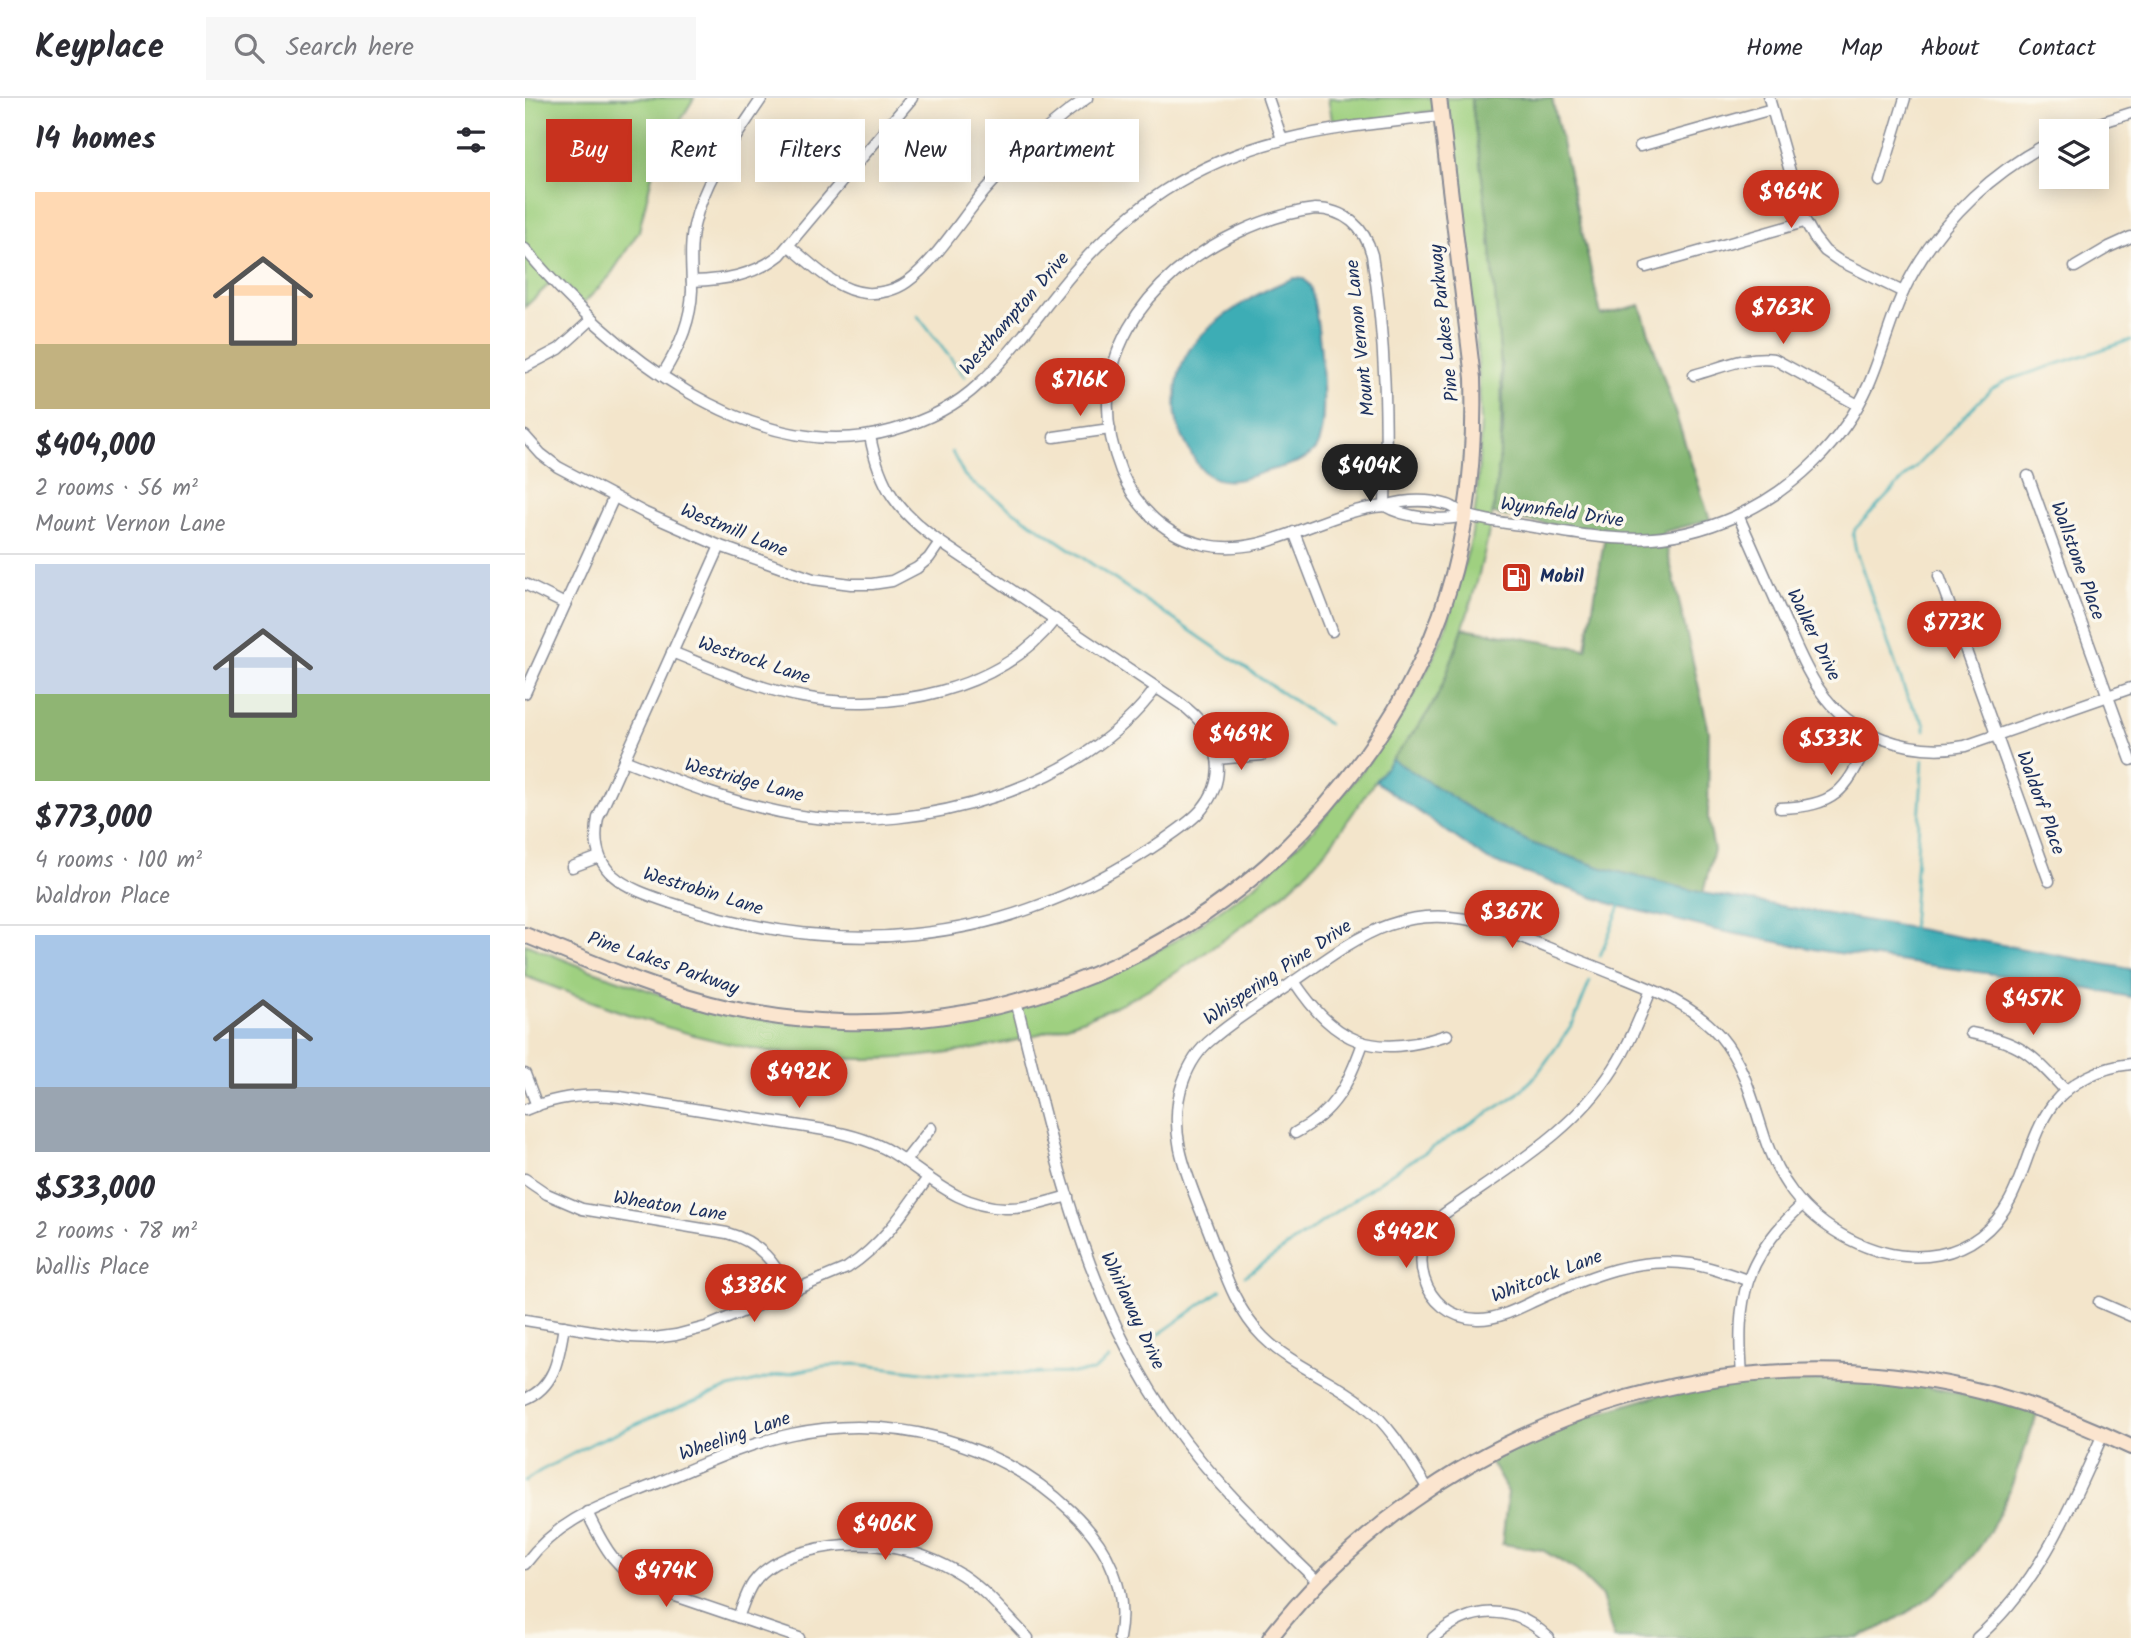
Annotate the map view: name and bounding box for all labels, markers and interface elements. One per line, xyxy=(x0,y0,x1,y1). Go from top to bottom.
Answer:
search box xyxy=(206,17,696,80)
text: Keyplace xyxy=(35,22,164,75)
text: Search here xyxy=(286,27,414,69)
icon: search xyxy=(230,29,268,67)
text: Home xyxy=(1746,29,1803,68)
text: Map xyxy=(1841,29,1883,68)
text: About xyxy=(1921,29,1979,68)
text: Contact xyxy=(2017,29,2096,68)
text: 14 homes xyxy=(35,116,156,164)
chip: Buy xyxy=(546,119,632,182)
chip: Rent xyxy=(646,119,741,182)
chip: Filters xyxy=(755,119,865,182)
chip: New xyxy=(879,119,971,182)
chip: Apartment xyxy=(985,119,1139,182)
map controls xyxy=(2039,119,2109,189)
button: layers xyxy=(2039,119,2109,189)
icon: filters xyxy=(452,121,490,159)
pin: $964K xyxy=(1742,170,1840,230)
text: $964K xyxy=(1759,175,1823,211)
icon: home xyxy=(200,238,326,364)
street label: Pine Lakes Parkway xyxy=(1422,241,1468,403)
street label: Westhampton Drive xyxy=(953,245,1078,383)
street label: Mount Vernon Lane xyxy=(1338,258,1384,418)
pin: $763K xyxy=(1734,286,1832,346)
text: $763K xyxy=(1751,291,1815,327)
pin: $716K xyxy=(1031,358,1129,418)
text: $716K xyxy=(1051,363,1109,399)
text: $404,000 xyxy=(35,423,155,471)
pin: $404K xyxy=(1321,444,1419,504)
text: $404K xyxy=(1338,449,1402,485)
text: 2 rooms · 56 m² xyxy=(35,471,198,507)
street label: Wynnfield Drive xyxy=(1499,490,1626,537)
street label: Westmill Lane xyxy=(676,496,793,566)
street label: Wallstone Place xyxy=(2042,497,2113,625)
text: Mount Vernon Lane xyxy=(35,507,225,543)
fuel station icon: Mobil xyxy=(1500,560,1534,594)
place label: Mobil xyxy=(1540,562,1585,592)
street label: Walker Drive xyxy=(1778,584,1848,687)
pin: $773K xyxy=(1905,602,2003,661)
text: $773K xyxy=(1923,606,1985,642)
icon: home xyxy=(200,610,326,736)
street label: Westrock Lane xyxy=(694,629,815,693)
pin: $469K xyxy=(1192,712,1290,772)
text: $469K xyxy=(1209,717,1273,753)
pin: $533K xyxy=(1782,718,1880,777)
text: $533K xyxy=(1799,722,1863,758)
street label: Waldorf Place xyxy=(2007,747,2073,860)
street label: Westridge Lane xyxy=(681,751,807,811)
text: $773,000 xyxy=(35,795,152,843)
text: 4 rooms · 100 m² xyxy=(35,843,202,879)
street label: Westrobin Lane xyxy=(639,860,767,925)
text: Waldron Place xyxy=(35,879,170,915)
pin: $367K xyxy=(1463,890,1561,950)
text: $367K xyxy=(1480,895,1544,931)
street label: Whispering Pine Drive xyxy=(1198,912,1359,1034)
street label: Pine Lakes Parkway xyxy=(583,924,744,1004)
pin: $457K xyxy=(1984,978,2082,1037)
icon: home xyxy=(200,981,326,1107)
text: $457K xyxy=(2002,982,2064,1018)
pin: $492K xyxy=(750,1051,848,1110)
text: $492K xyxy=(766,1055,832,1091)
text: $533,000 xyxy=(35,1166,155,1214)
street label: Wheaton Lane xyxy=(611,1183,729,1231)
pin: $442K xyxy=(1357,1210,1455,1270)
text: 2 rooms · 78 m² xyxy=(35,1214,197,1250)
text: $442K xyxy=(1373,1215,1439,1251)
street label: Whitcock Lane xyxy=(1487,1242,1607,1312)
street label: Whirlaway Drive xyxy=(1092,1247,1173,1375)
text: Wallis Place xyxy=(35,1250,149,1286)
pin: $386K xyxy=(705,1264,803,1324)
text: $386K xyxy=(721,1269,787,1305)
street label: Wheeling Lane xyxy=(675,1404,795,1470)
pin: $406K xyxy=(836,1502,934,1562)
text: $406K xyxy=(853,1507,917,1543)
pin: $474K xyxy=(617,1550,715,1609)
text: $474K xyxy=(634,1554,698,1590)

